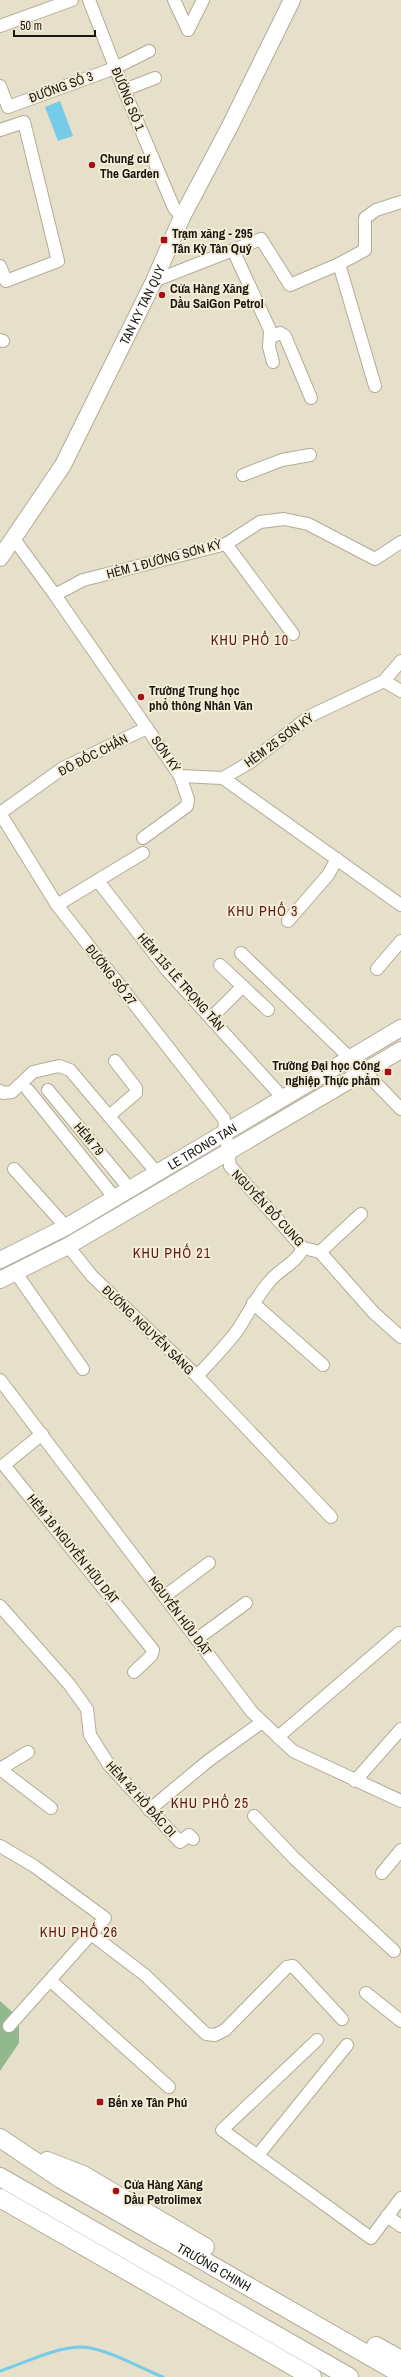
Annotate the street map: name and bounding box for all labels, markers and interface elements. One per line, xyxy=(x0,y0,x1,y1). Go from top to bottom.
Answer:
scale bar xyxy=(14,12,95,38)
text: 50 m xyxy=(20,18,42,34)
street label: ĐƯỜNG SỐ 1 xyxy=(108,64,149,133)
street label: ĐƯỜNG SỐ 3 xyxy=(26,67,95,106)
place label: Chung cư The Garden xyxy=(100,150,159,182)
marker: Chung cư The Garden xyxy=(87,160,97,170)
place label: Trạm xăng - 295 Tân Kỳ Tân Quý xyxy=(172,225,253,257)
marker: Trạm xăng - 295 Tân Kỳ Tân Quý xyxy=(159,235,169,245)
street label: TAN KY TAN QUY xyxy=(115,262,169,348)
place label: Cửa Hàng Xăng Dầu SaiGon Petrol xyxy=(170,280,264,312)
marker: Cửa Hàng Xăng Dầu SaiGon Petrol xyxy=(157,290,167,300)
street label: HẺM 1 ĐƯỜNG SƠN KỲ xyxy=(105,535,223,583)
district label: KHU PHỐ 10 xyxy=(211,630,289,649)
place label: Trường Trung học phổ thông Nhân Văn xyxy=(149,682,253,714)
marker: Trường Trung học phổ thông Nhân Văn xyxy=(136,692,146,702)
street label: HẺM 25 SƠN KỲ xyxy=(241,709,317,771)
street label: ĐÔ ĐỐC CHẤN xyxy=(55,729,131,780)
street label: SƠN KỲ xyxy=(147,733,185,775)
district label: KHU PHỐ 3 xyxy=(228,901,298,920)
street label: HẺM 115 LÊ TRỌNG TẤN xyxy=(134,929,229,1034)
street label: ĐƯỜNG SỐ 27 xyxy=(82,940,141,1009)
place label: Trường Đại học Công nghiệp Thực phẩm xyxy=(272,1057,380,1089)
marker: Trường Đại học Công nghiệp Thực phẩm xyxy=(383,1067,393,1077)
street label: HẺM 79 xyxy=(70,1119,108,1159)
street label: LE TRONG TAN xyxy=(164,1119,240,1173)
street label: NGUYỄN ĐỖ CUNG xyxy=(228,1166,308,1250)
district label: KHU PHỐ 21 xyxy=(133,1243,211,1262)
street label: ĐƯỜNG NGUYỄN SÁNG xyxy=(98,1282,198,1378)
street label: HẺM 16 NGUYỄN HỮU DẬT xyxy=(23,1491,123,1608)
street label: NGUYỄN HỮU DẬT xyxy=(145,1573,216,1659)
street label: HẺM 42 HỒ ĐẮC DI xyxy=(102,1757,180,1841)
district label: KHU PHỐ 25 xyxy=(171,1793,249,1812)
district label: KHU PHỐ 26 xyxy=(40,1922,118,1941)
place label: Bến xe Tân Phú xyxy=(108,2094,187,2111)
marker: Bến xe Tân Phú xyxy=(95,2097,105,2107)
place label: Cửa Hàng Xăng Dầu Petrolimex xyxy=(124,2176,203,2208)
marker: Cửa Hàng Xăng Dầu Petrolimex xyxy=(111,2186,121,2196)
street label: TRƯỜNG CHINH xyxy=(174,2239,254,2295)

